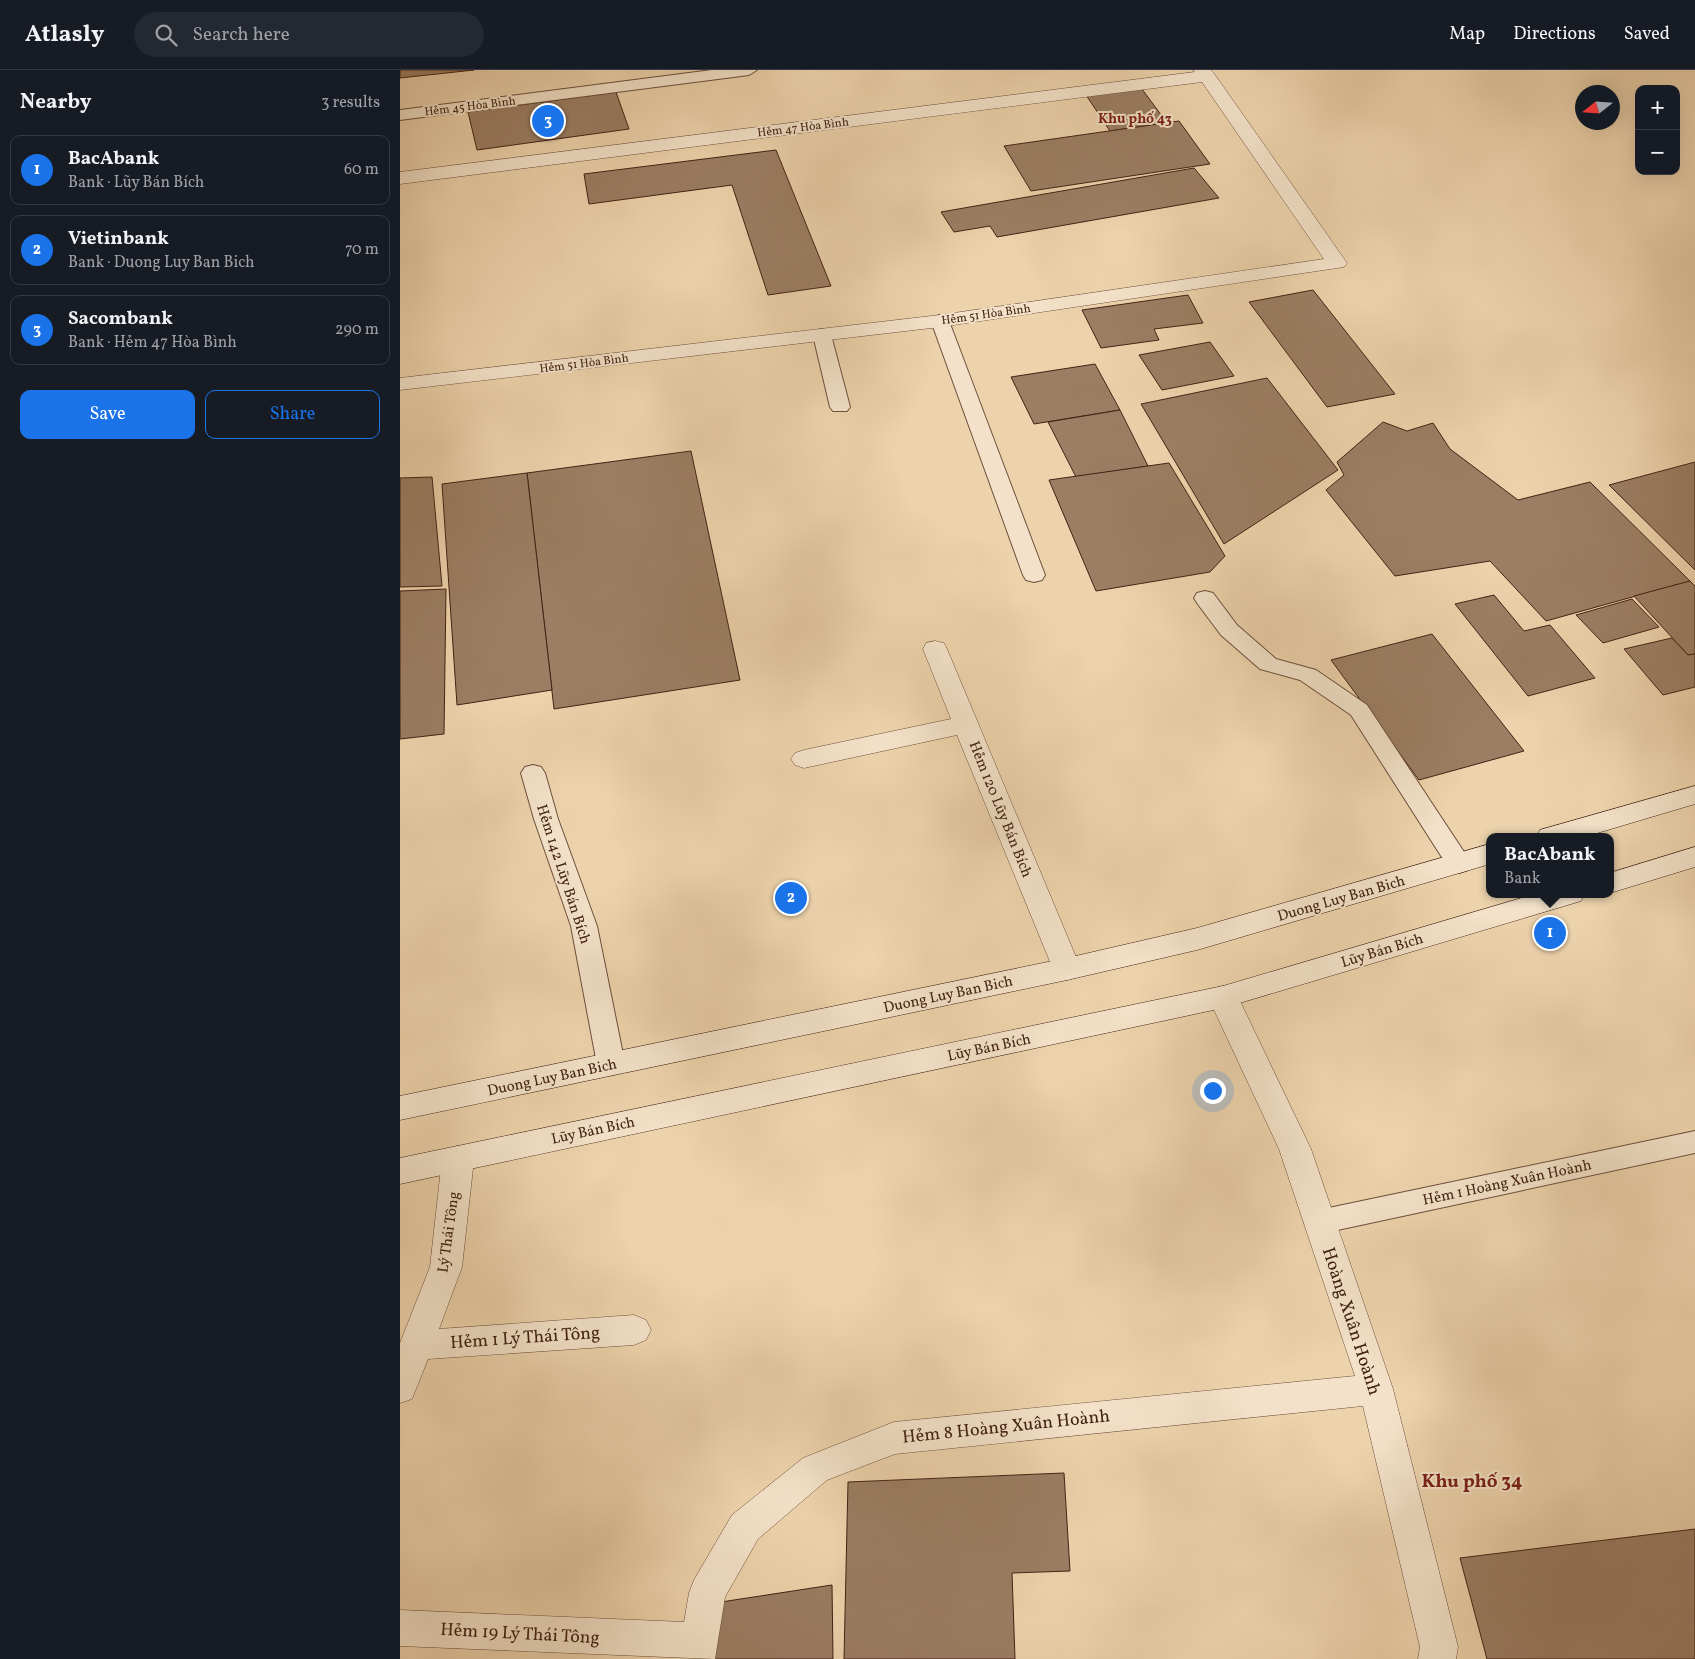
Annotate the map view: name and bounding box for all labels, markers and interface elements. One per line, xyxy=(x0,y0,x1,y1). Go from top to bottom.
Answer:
search box xyxy=(134,12,484,57)
text: Atlasly xyxy=(25,18,104,52)
icon: search xyxy=(152,21,180,49)
text: Search here xyxy=(192,22,290,48)
text: Map xyxy=(1449,22,1485,47)
text: Directions xyxy=(1513,22,1596,47)
text: Saved xyxy=(1624,22,1670,47)
north arrow xyxy=(1575,85,1620,130)
map controls xyxy=(1635,85,1680,175)
button: + xyxy=(1635,85,1680,130)
text: Nearby xyxy=(20,88,91,117)
text: 3 results xyxy=(321,92,380,114)
street label: Hẻm 45 Hòa Bình xyxy=(424,93,517,121)
pin: 3 xyxy=(532,102,564,140)
district label: Khu phố 43 xyxy=(1098,110,1172,129)
street label: Hẻm 47 Hòa Bình xyxy=(756,114,850,142)
button: − xyxy=(1635,130,1680,175)
text: BacAbank xyxy=(68,146,159,172)
text: 1 xyxy=(34,159,40,181)
text: 60 m xyxy=(344,159,379,181)
text: Bank · Lũy Bán Bích xyxy=(68,172,204,194)
text: Vietinbank xyxy=(68,226,169,252)
text: 2 xyxy=(33,239,41,261)
text: 70 m xyxy=(345,239,379,261)
text: Bank · Duong Luy Ban Bich xyxy=(68,252,255,274)
street label: Hẻm 51 Hòa Bình xyxy=(941,301,1032,329)
text: Sacombank xyxy=(68,306,173,332)
text: 3 xyxy=(33,319,41,341)
text: 290 m xyxy=(335,319,379,341)
text: Bank · Hẻm 47 Hòa Bình xyxy=(68,332,237,354)
street label: Hẻm 51 Hòa Bình xyxy=(539,351,630,377)
button: Save xyxy=(20,390,195,439)
button: Share xyxy=(205,390,380,439)
street label: Hẻm 120 Lũy Bán Bích xyxy=(963,738,1037,881)
street label: Hẻm 142 Lũy Bán Bích xyxy=(530,802,595,947)
popup xyxy=(1486,833,1614,898)
text: BacAbank xyxy=(1504,842,1596,868)
text: Bank xyxy=(1504,868,1541,890)
street label: Duong Luy Ban Bich xyxy=(1275,871,1408,928)
pin: 2 xyxy=(775,879,807,917)
pin: 1 xyxy=(1534,914,1566,952)
street label: Lũy Bán Bích xyxy=(1339,929,1426,974)
street label: Duong Luy Ban Bich xyxy=(882,971,1015,1019)
street label: Lũy Bán Bích xyxy=(946,1029,1033,1068)
street label: Duong Luy Ban Bich xyxy=(486,1054,619,1102)
your location xyxy=(1200,1078,1226,1104)
street label: Lũy Bán Bích xyxy=(550,1112,637,1151)
street label: Hẻm 1 Hoàng Xuân Hoành xyxy=(1421,1155,1594,1212)
street label: Lý Thái Tông xyxy=(433,1190,466,1274)
street label: Hoàng Xuân Hoành xyxy=(1315,1244,1386,1399)
street label: Hẻm 1 Lý Thái Tông xyxy=(449,1321,601,1356)
street label: Hẻm 8 Hoàng Xuân Hoành xyxy=(901,1404,1111,1451)
district label: Khu phố 34 xyxy=(1421,1469,1523,1495)
street label: Hẻm 19 Lý Thái Tông xyxy=(440,1618,600,1651)

